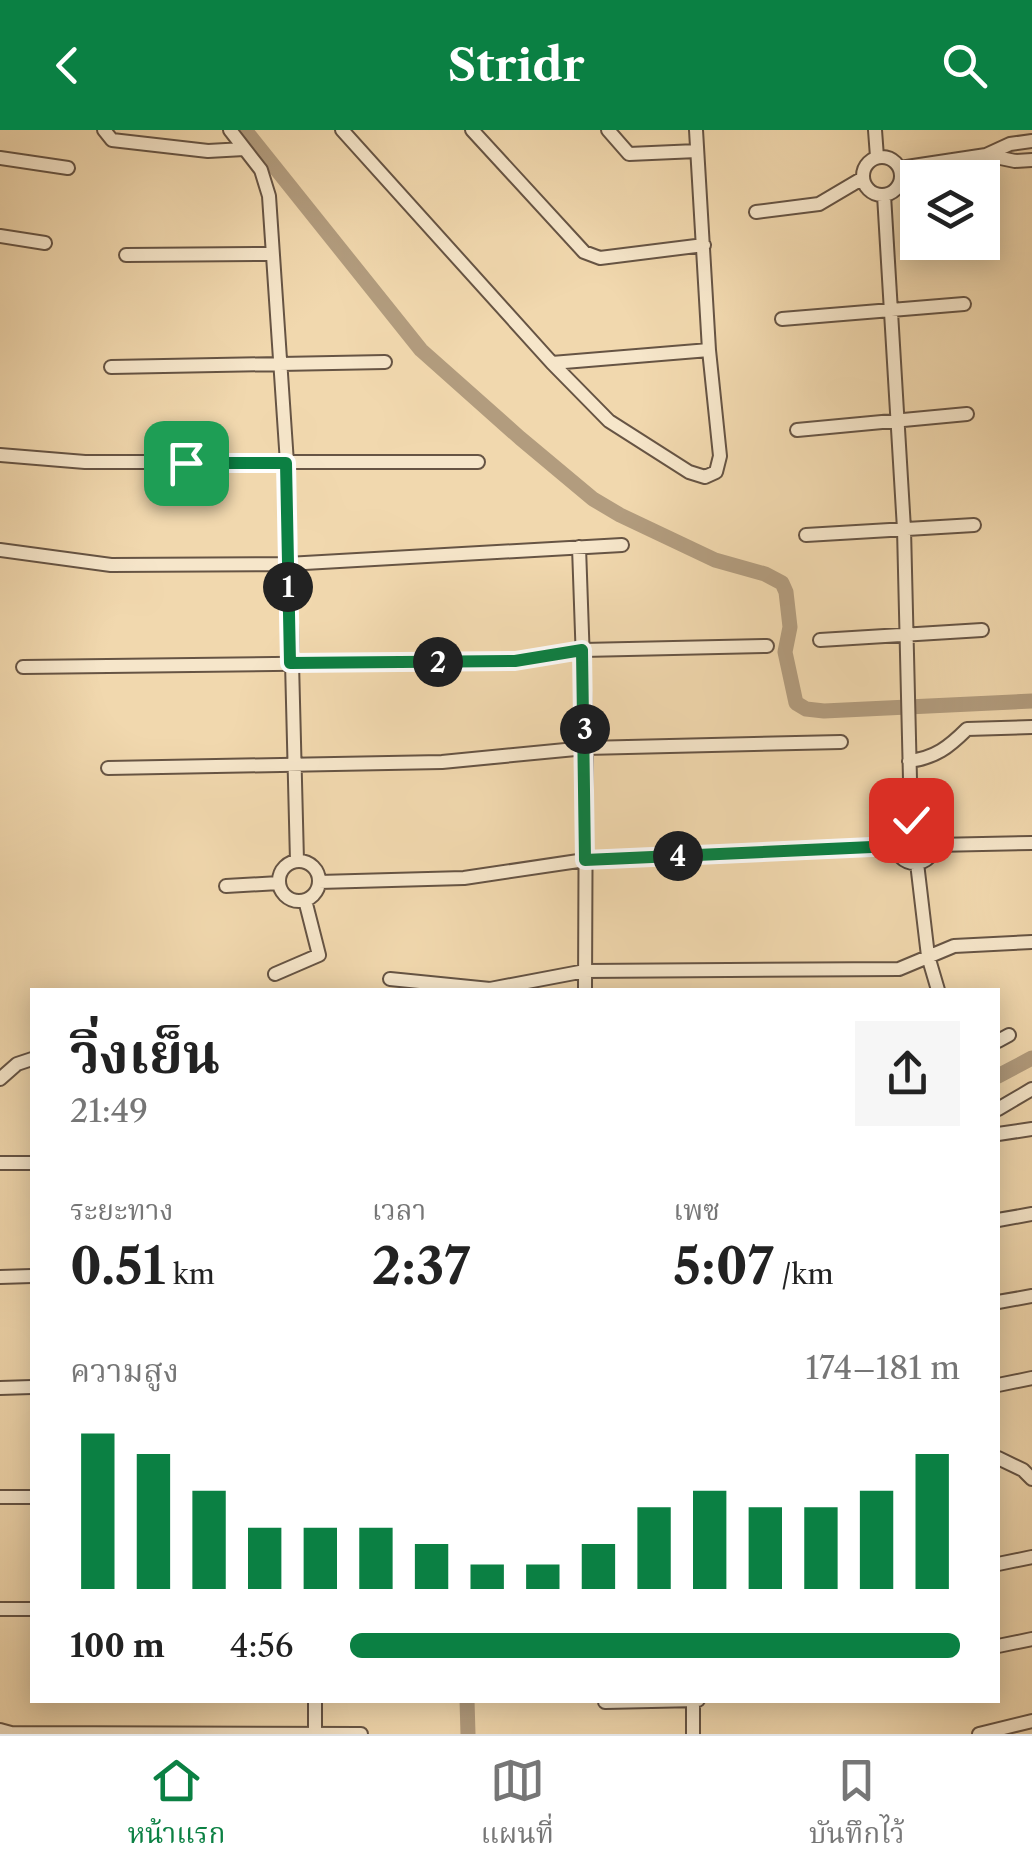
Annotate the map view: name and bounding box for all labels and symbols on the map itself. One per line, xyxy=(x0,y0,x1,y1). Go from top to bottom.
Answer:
pin xyxy=(144,421,229,506)
pin: 1 xyxy=(263,562,313,612)
pin: 2 xyxy=(413,637,463,687)
pin: 3 xyxy=(560,704,610,754)
pin xyxy=(869,778,954,863)
pin: 4 xyxy=(653,831,703,881)

